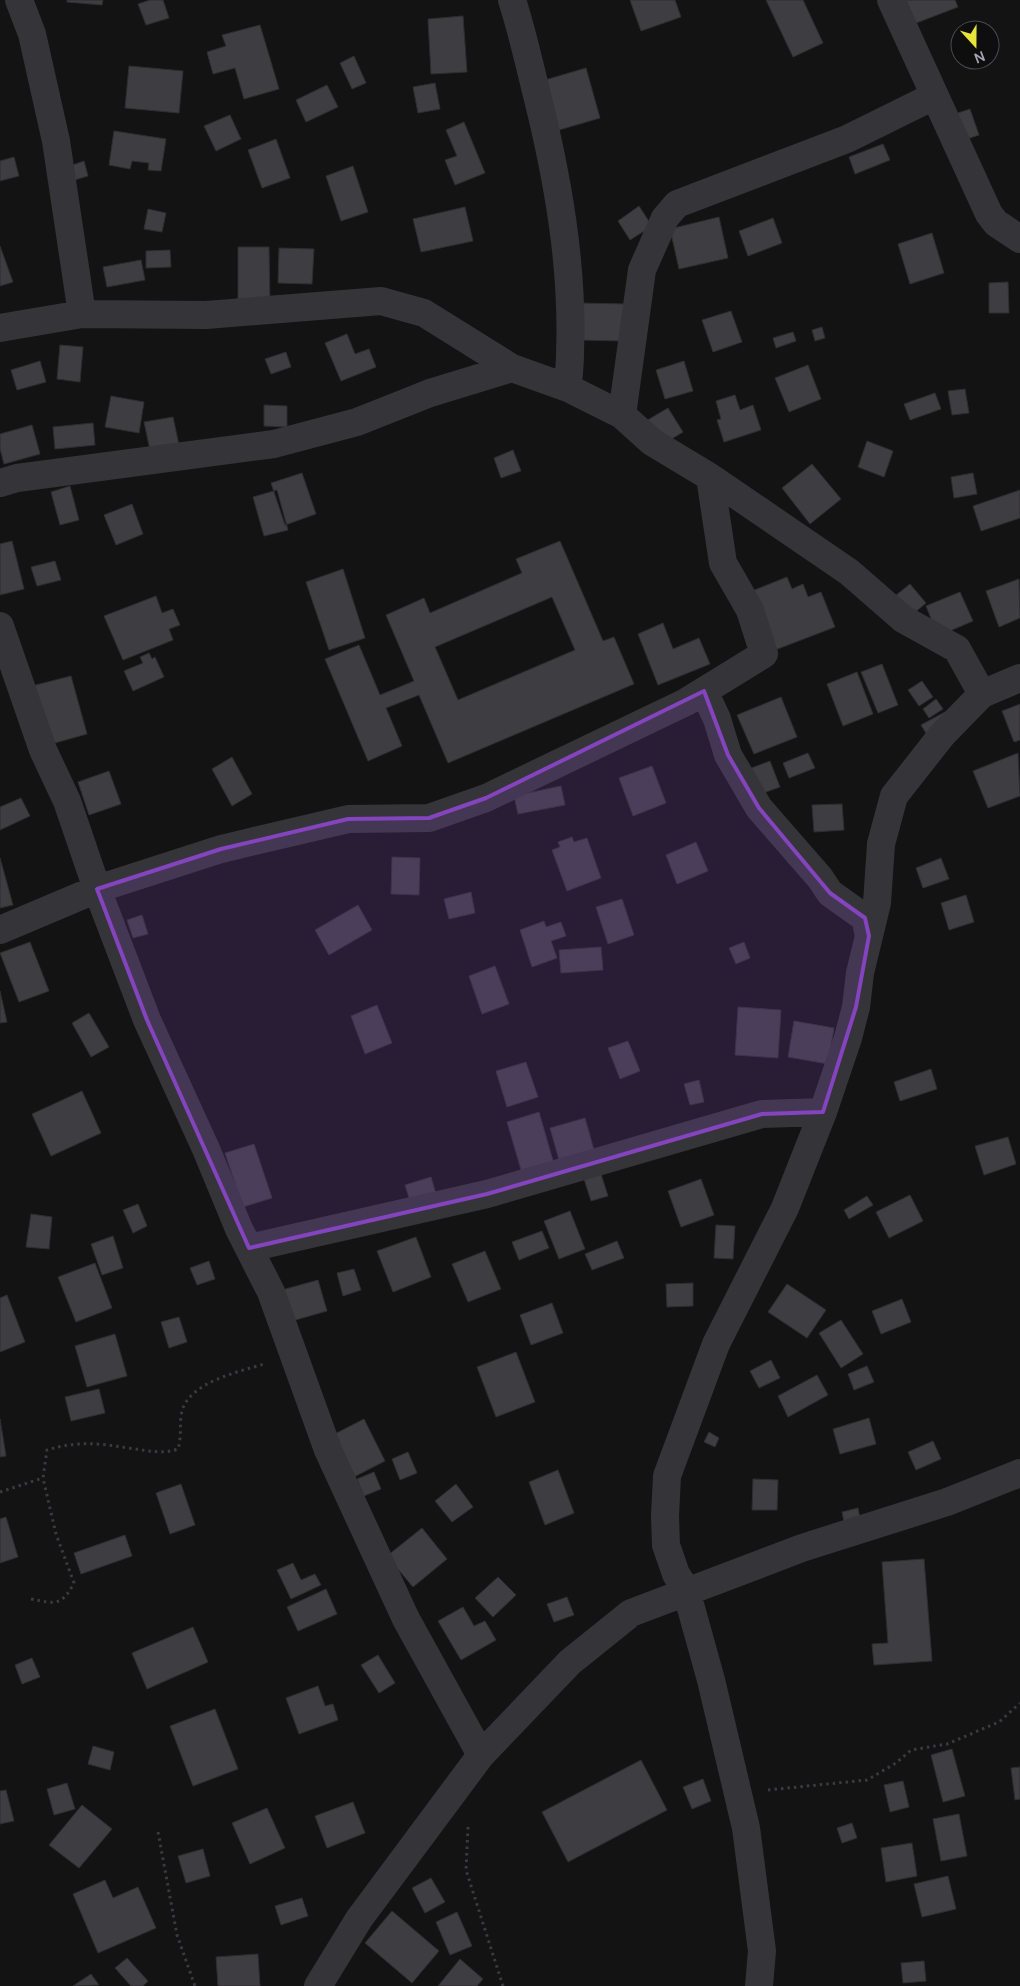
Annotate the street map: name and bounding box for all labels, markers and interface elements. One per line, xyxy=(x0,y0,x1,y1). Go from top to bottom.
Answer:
north arrow xyxy=(950,20,1000,70)
text: N xyxy=(972,47,988,68)

